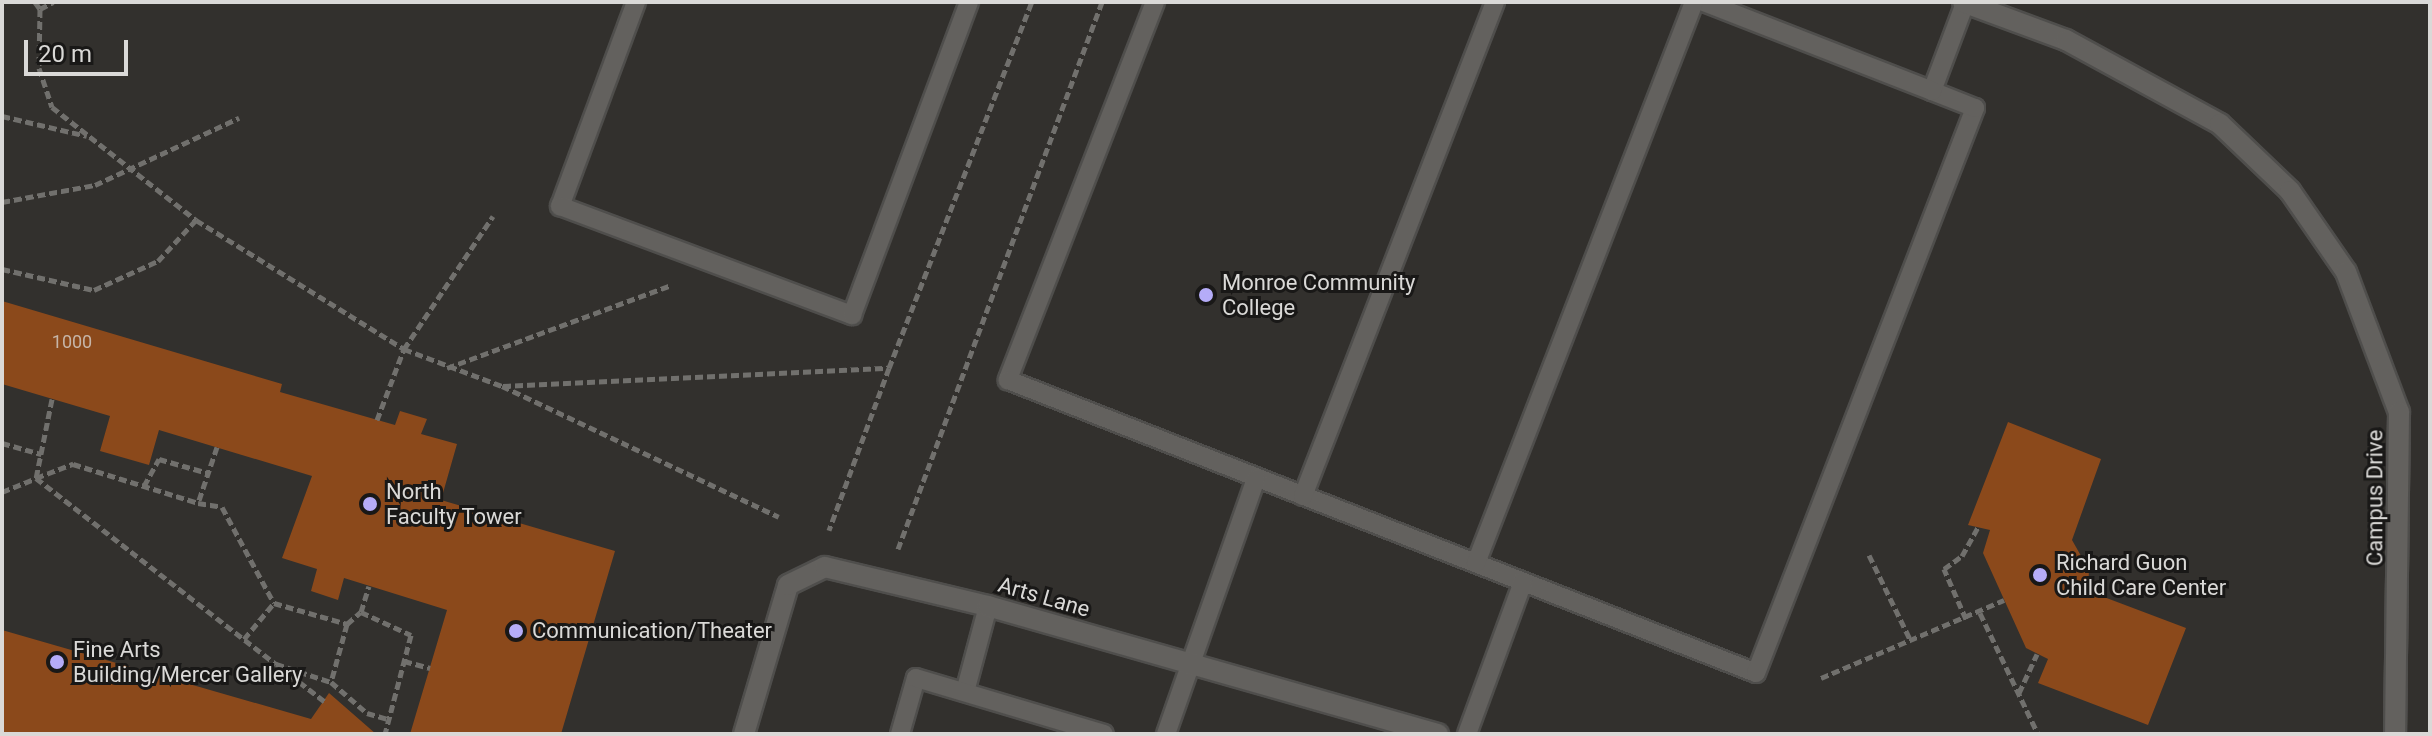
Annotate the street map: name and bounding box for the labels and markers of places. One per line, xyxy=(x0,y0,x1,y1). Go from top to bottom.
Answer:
place label: Monroe Community College xyxy=(1222,269,1415,320)
marker: Monroe Community College xyxy=(1197,286,1215,304)
place label: North Faculty Tower xyxy=(386,478,522,530)
marker: North Faculty Tower xyxy=(361,495,379,513)
place label: Richard Guon Child Care Center xyxy=(2056,549,2226,600)
marker: Richard Guon Child Care Center xyxy=(2031,566,2049,584)
place label: Communication/Theater xyxy=(532,618,772,644)
marker: Communication/Theater xyxy=(507,622,525,640)
place label: Fine Arts Building/Mercer Gallery xyxy=(73,636,302,688)
marker: Fine Arts Building/Mercer Gallery xyxy=(48,653,66,671)

